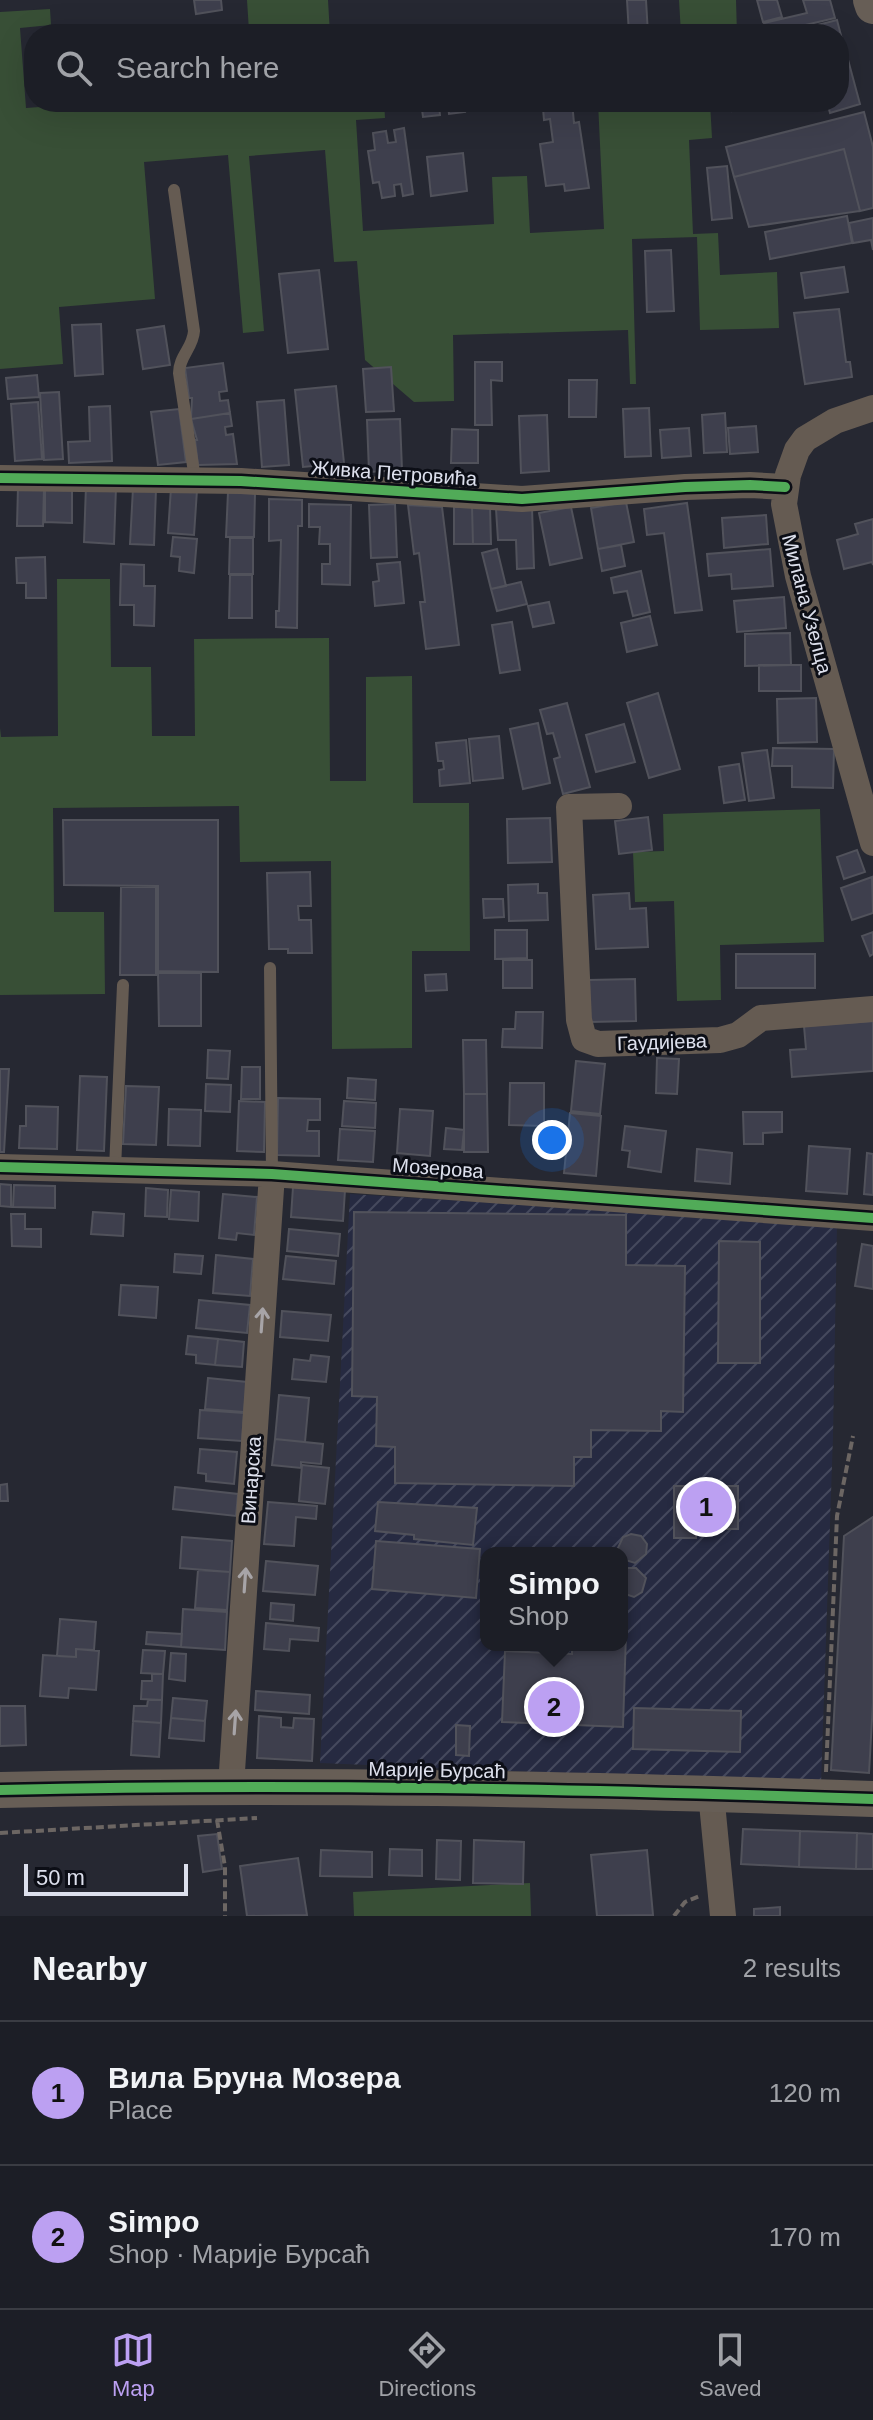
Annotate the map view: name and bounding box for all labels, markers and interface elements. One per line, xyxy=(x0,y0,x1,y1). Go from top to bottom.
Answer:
search box xyxy=(24,24,849,112)
icon: search xyxy=(52,46,96,90)
text: Search here xyxy=(116,51,279,84)
street label: Живка Петровића xyxy=(310,456,479,490)
street label: Милана Узелца xyxy=(778,532,836,677)
street label: Гаудијева xyxy=(617,1029,708,1055)
your location xyxy=(532,1120,572,1160)
street label: Мозерова xyxy=(392,1154,485,1182)
one-way arrow xyxy=(255,1307,270,1334)
street label: Винарска xyxy=(237,1434,265,1525)
pin: 1 xyxy=(680,1477,732,1537)
popup xyxy=(480,1547,628,1651)
one-way arrow xyxy=(237,1567,252,1594)
text: Simpo xyxy=(508,1567,600,1600)
text: Shop xyxy=(508,1601,569,1631)
pin: 2 xyxy=(528,1677,580,1737)
one-way arrow xyxy=(228,1709,243,1736)
street label: Марије Бурсаћ xyxy=(368,1758,506,1782)
scale bar xyxy=(24,1860,188,1896)
text: 50 m xyxy=(36,1865,85,1890)
text: Nearby xyxy=(32,1949,147,1987)
text: 2 results xyxy=(743,1953,841,1983)
text: Вила Бруна Мозера xyxy=(108,2061,401,2094)
text: 1 xyxy=(51,2078,65,2108)
text: 120 m xyxy=(769,2078,841,2108)
text: Place xyxy=(108,2095,173,2125)
text: Simpo xyxy=(108,2205,200,2238)
text: 2 xyxy=(51,2222,65,2252)
text: 170 m xyxy=(769,2222,841,2252)
text: Shop · Марије Бурсаћ xyxy=(108,2239,370,2269)
tab: Map xyxy=(111,2328,155,2402)
tab: Directions xyxy=(378,2328,476,2402)
tab: Saved xyxy=(699,2328,762,2402)

